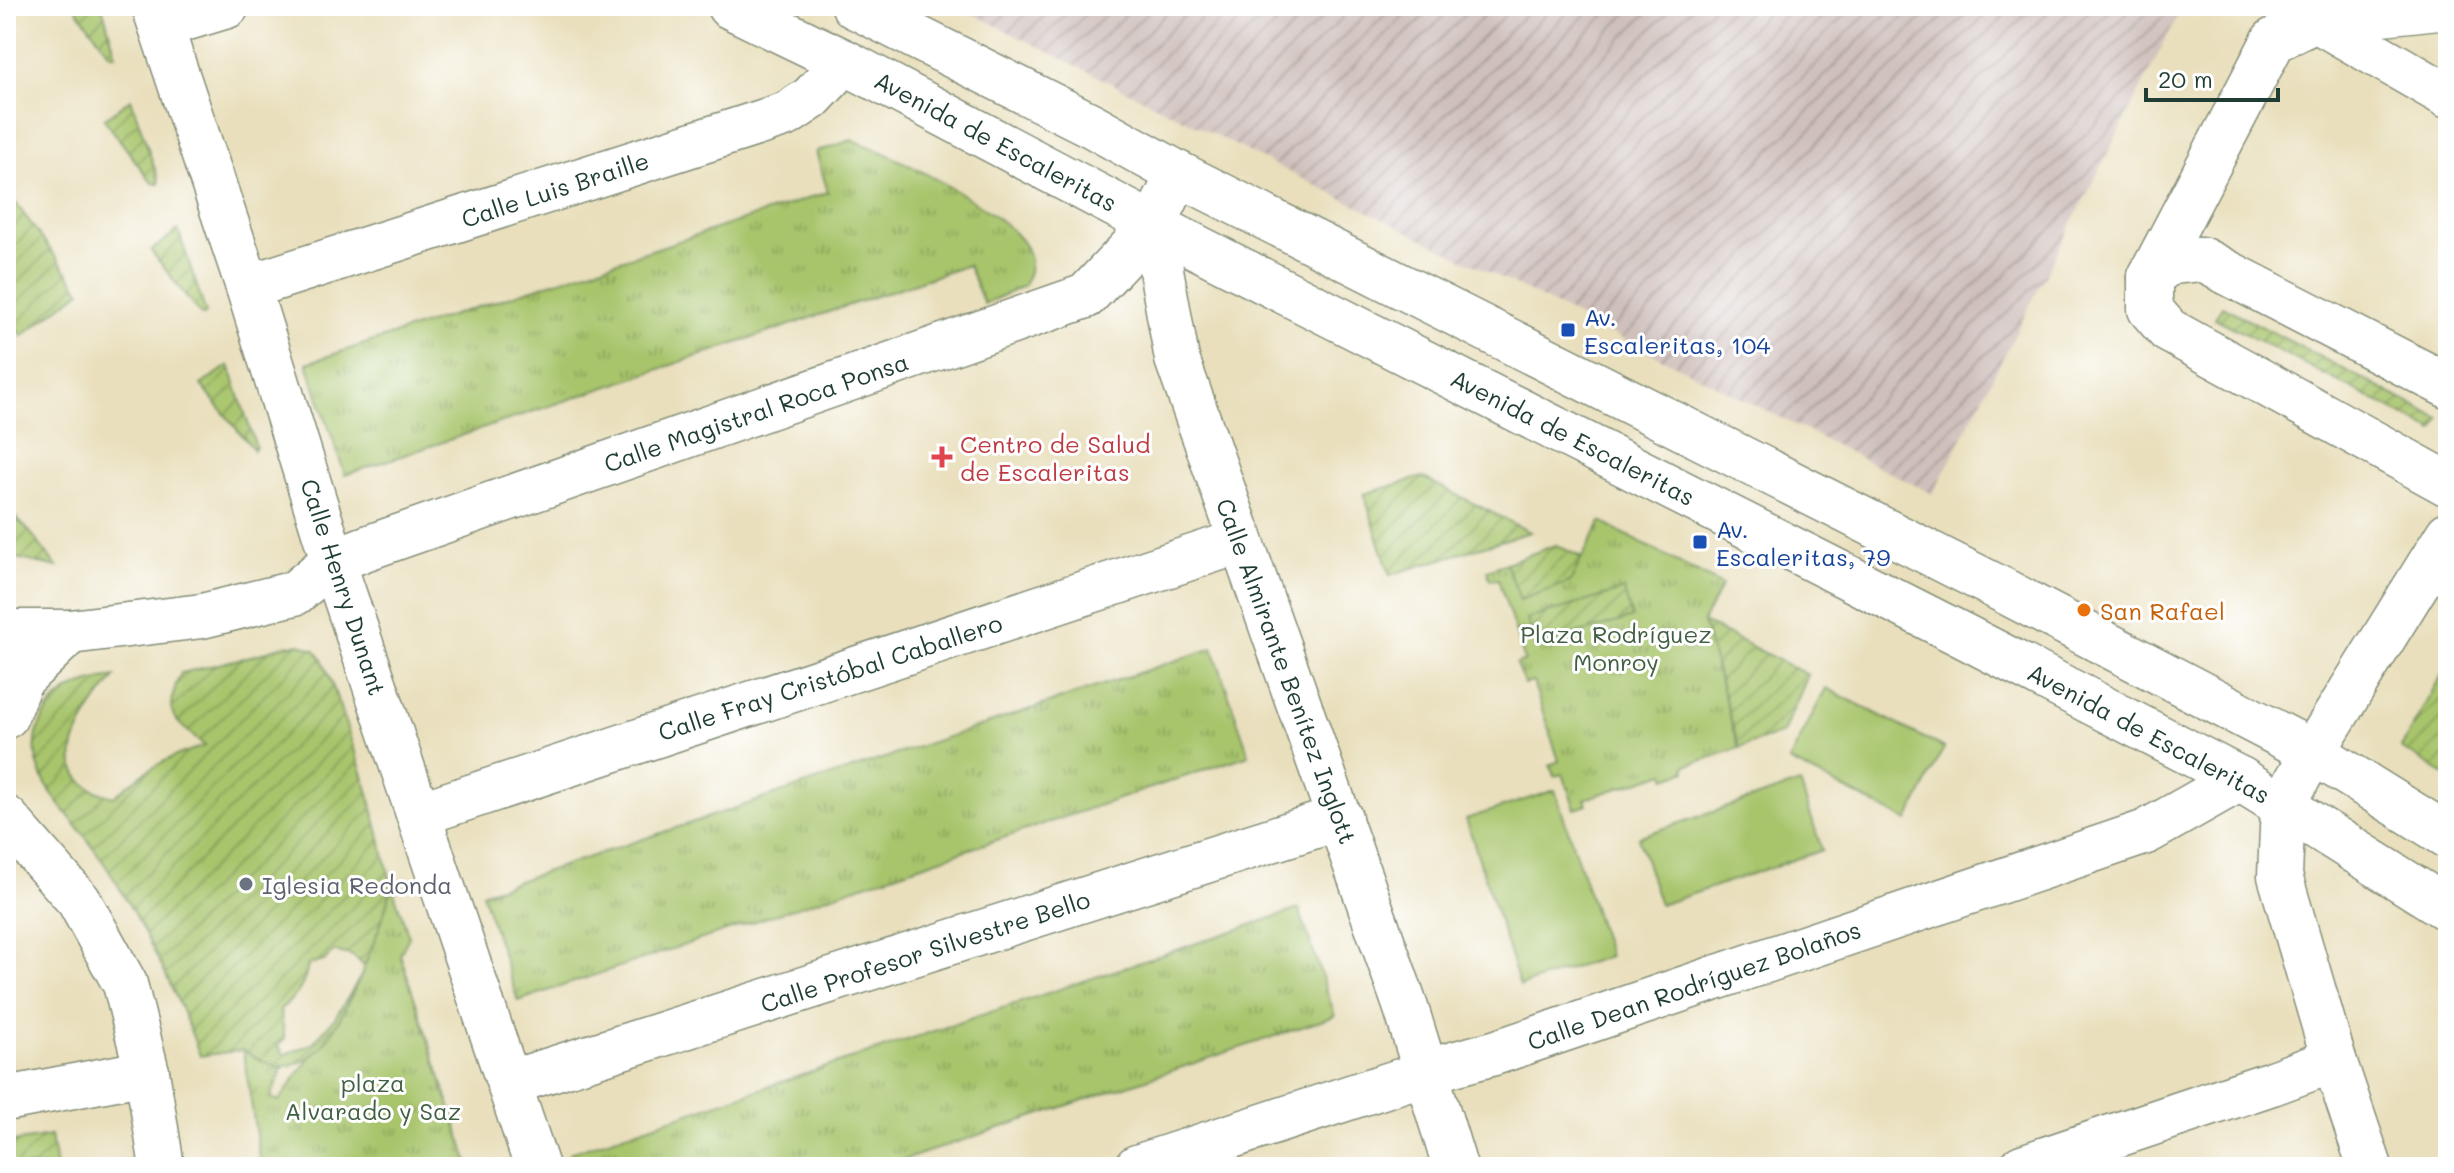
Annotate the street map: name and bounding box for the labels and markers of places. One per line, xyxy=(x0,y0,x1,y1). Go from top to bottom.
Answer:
place label: Av. Escaleritas, 104 xyxy=(1584,301,1770,360)
marker: Av. Escaleritas, 104 xyxy=(1559,321,1577,339)
place label: Centro de Salud de Escaleritas xyxy=(960,428,1150,487)
marker: Centro de Salud de Escaleritas xyxy=(931,446,953,468)
place label: Av. Escaleritas, 79 xyxy=(1716,513,1890,572)
marker: Av. Escaleritas, 79 xyxy=(1691,533,1709,551)
place label: San Rafael xyxy=(2100,595,2225,626)
marker: San Rafael xyxy=(2075,601,2093,619)
place label: Iglesia Redonda xyxy=(262,869,452,900)
marker: Iglesia Redonda xyxy=(237,875,255,893)

